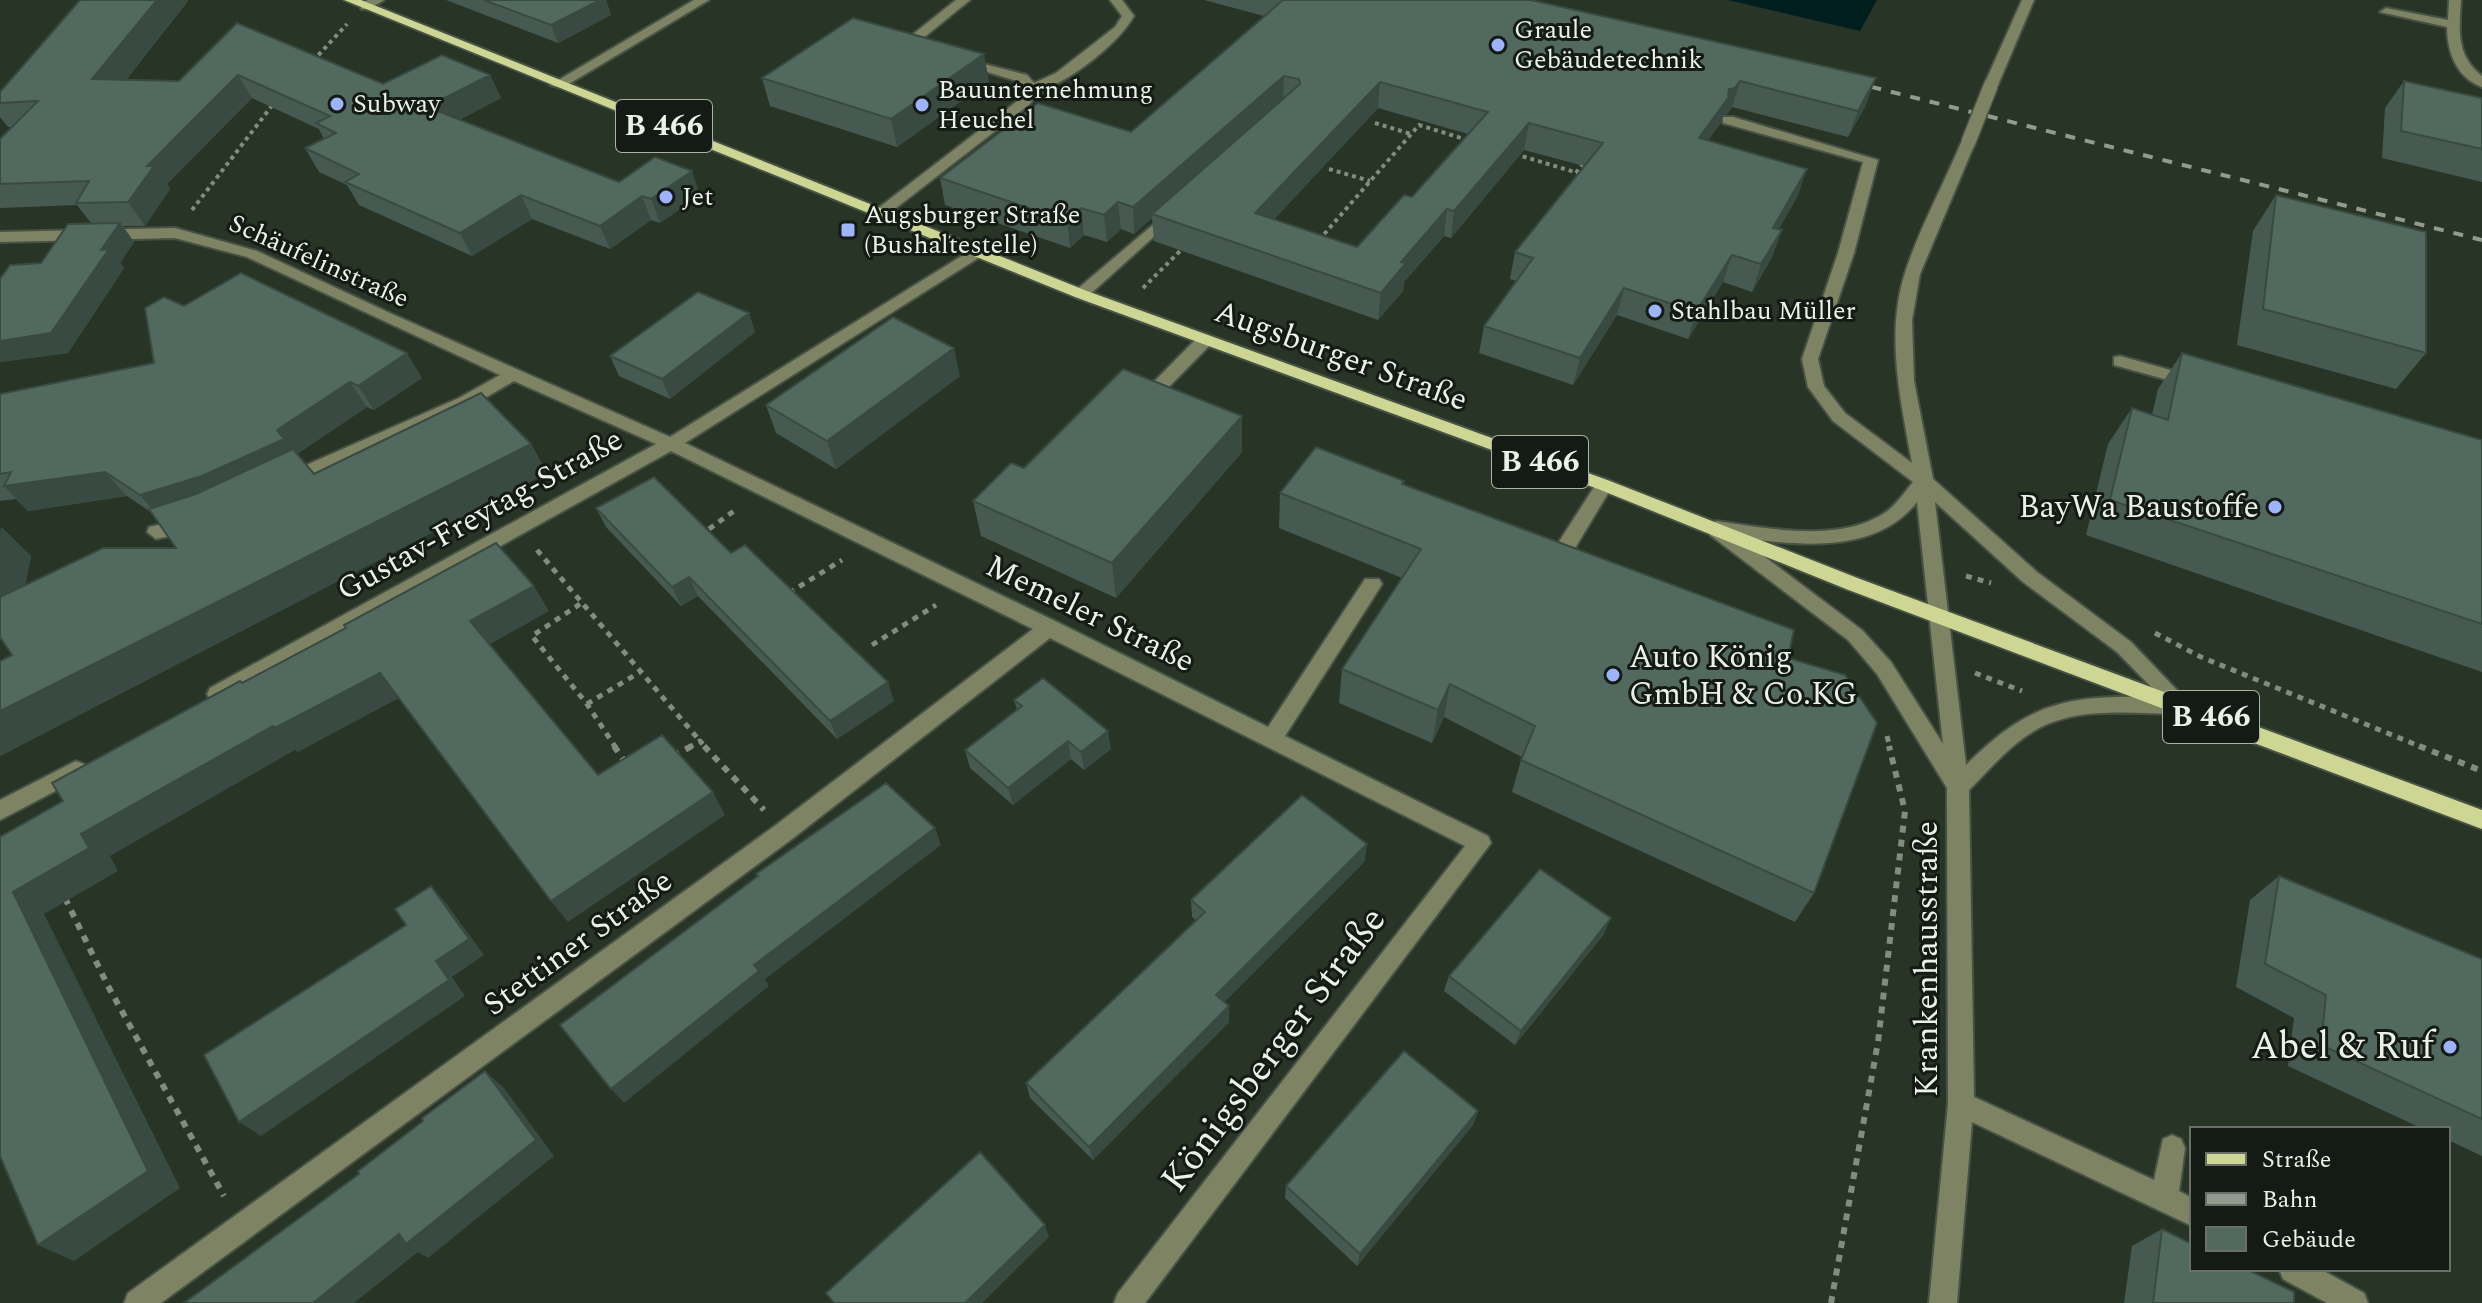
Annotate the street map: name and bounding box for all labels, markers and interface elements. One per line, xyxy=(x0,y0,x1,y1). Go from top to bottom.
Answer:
place label: Graule Gebäudetechnik xyxy=(1514,10,1703,80)
marker: Graule Gebäudetechnik xyxy=(1489,36,1507,54)
place label: Bauunternehmung Heuchel xyxy=(938,70,1153,140)
place label: Subway xyxy=(353,84,442,124)
marker: Subway xyxy=(328,95,346,113)
marker: Bauunternehmung Heuchel xyxy=(913,96,931,114)
road number: B 466 xyxy=(616,100,712,152)
place label: Jet xyxy=(682,177,713,217)
marker: Jet xyxy=(657,188,675,206)
place label: Augsburger Straße (Bushaltestelle) xyxy=(864,195,1080,265)
street label: Schäufelinstraße xyxy=(222,203,416,319)
marker: Augsburger Straße (Bushaltestelle) xyxy=(839,221,857,239)
street label: Augsburger Straße xyxy=(1207,287,1475,425)
place label: Stahlbau Müller xyxy=(1671,291,1856,331)
marker: Stahlbau Müller xyxy=(1646,302,1664,320)
street label: Gustav-Freytag-Straße xyxy=(328,416,632,614)
road number: B 466 xyxy=(1492,436,1588,488)
place label: BayWa Baustoffe xyxy=(2019,483,2259,532)
marker: BayWa Baustoffe xyxy=(2266,498,2284,516)
street label: Memeler Straße xyxy=(977,542,1203,686)
place label: Auto König GmbH & Co.KG xyxy=(1629,633,1857,719)
marker: Auto König GmbH & Co.KG xyxy=(1604,666,1622,684)
road number: B 466 xyxy=(2163,691,2259,743)
street label: Krankenhausstraße xyxy=(1903,821,1952,1097)
street label: Stettiner Straße xyxy=(473,857,683,1029)
street label: Königsberger Straße xyxy=(1147,895,1401,1205)
place label: Abel & Ruf xyxy=(2250,1018,2437,1076)
marker: Abel & Ruf xyxy=(2441,1038,2459,1056)
legend xyxy=(2190,1127,2450,1271)
text: Straße xyxy=(2262,1142,2331,1178)
text: Bahn xyxy=(2262,1182,2317,1218)
text: Gebäude xyxy=(2262,1222,2356,1258)

